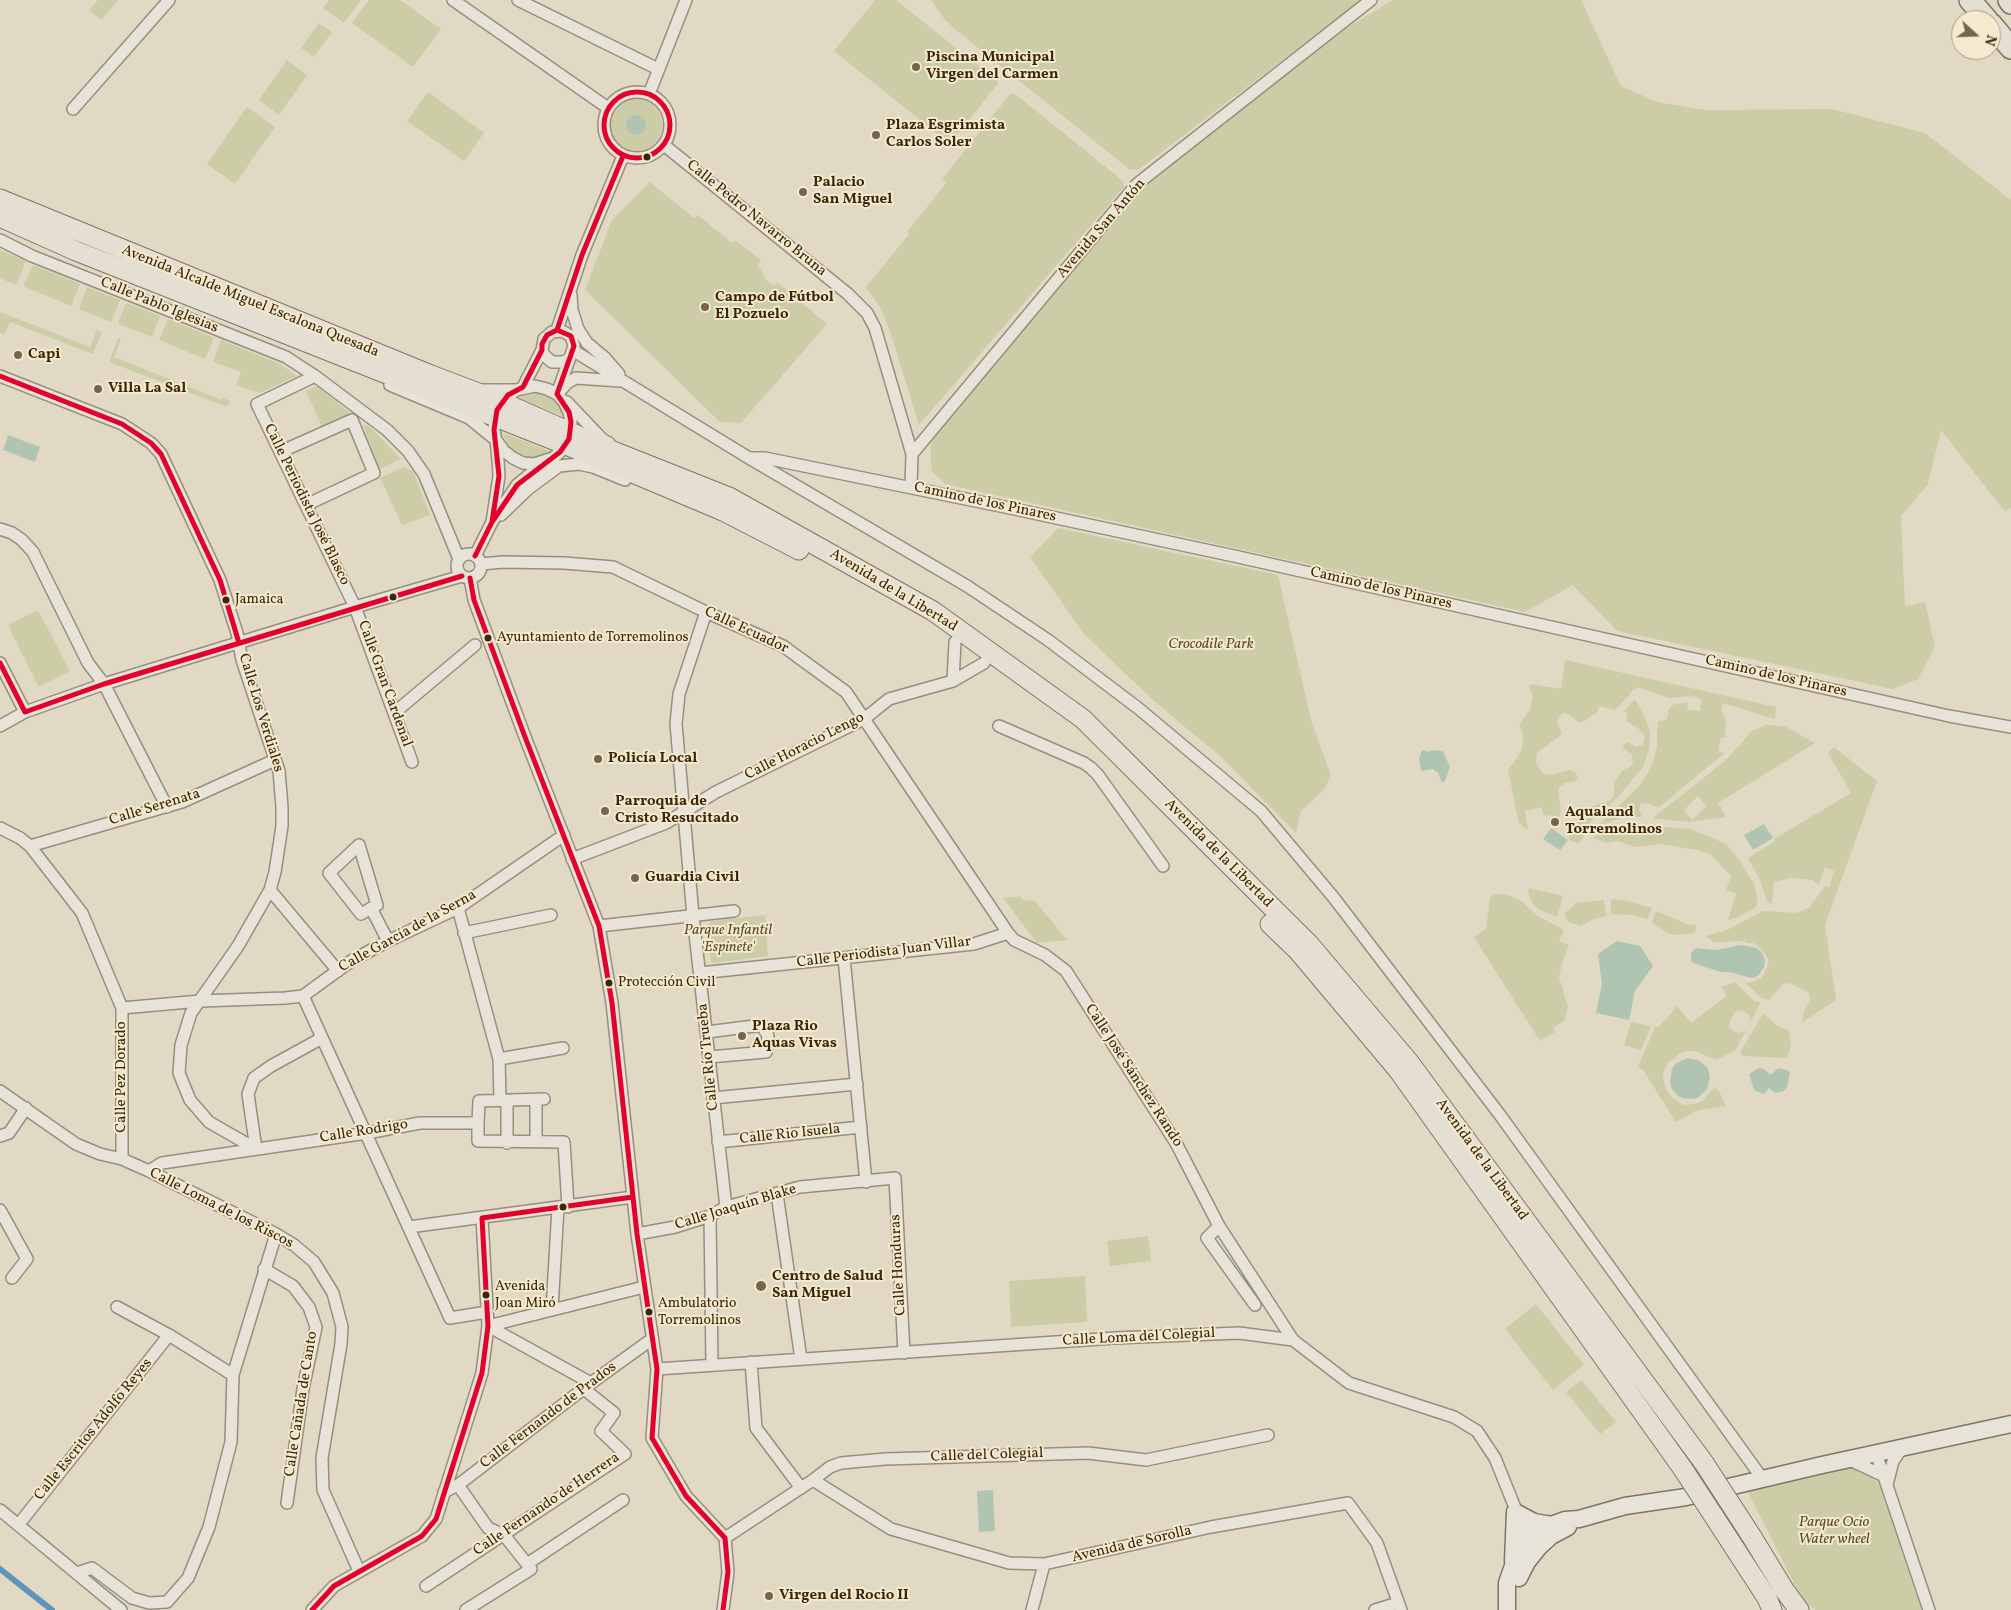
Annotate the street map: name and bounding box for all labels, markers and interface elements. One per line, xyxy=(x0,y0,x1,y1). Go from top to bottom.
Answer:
north arrow xyxy=(1951,10,2001,60)
text: N xyxy=(1979,32,2000,48)
place label: Piscina Municipal Virgen del Carmen xyxy=(926,49,1059,84)
marker: Piscina Municipal Virgen del Carmen xyxy=(910,61,922,73)
place label: Plaza Esgrimista Carlos Soler xyxy=(886,117,1005,152)
marker: Plaza Esgrimista Carlos Soler xyxy=(870,129,882,141)
unlabelled marker xyxy=(642,152,652,162)
street label: Calle Pedro Navarro Bruna xyxy=(682,157,830,281)
place label: Palacio San Miguel xyxy=(813,174,892,209)
street label: Avenida San Antón xyxy=(1054,175,1150,283)
marker: Palacio San Miguel xyxy=(797,186,809,198)
street label: Avenida Alcalde Miguel Escalona Quesada xyxy=(119,242,381,362)
street label: Calle Pablo Iglesias xyxy=(97,274,221,338)
place label: Campo de Fútbol El Pozuelo xyxy=(715,289,834,324)
marker: Campo de Fútbol El Pozuelo xyxy=(699,301,711,313)
place label: Capi xyxy=(28,346,61,364)
marker: Capi xyxy=(12,349,24,361)
place label: Villa La Sal xyxy=(108,380,186,398)
marker: Villa La Sal xyxy=(92,383,104,395)
street label: Calle Periodista José Blasco xyxy=(259,421,353,589)
street label: Camino de los Pinares xyxy=(912,479,1058,527)
street label: Avenida de la Libertad xyxy=(826,546,960,636)
street label: Camino de los Pinares xyxy=(1308,564,1454,614)
place label: Jamaica xyxy=(235,592,283,608)
unlabelled marker xyxy=(388,592,398,602)
marker: Jamaica xyxy=(221,595,231,605)
street label: Calle Ecuador xyxy=(701,604,791,658)
street label: Calle Gran Cardenal xyxy=(353,618,415,750)
place label: Ayuntamiento de Torremolinos xyxy=(497,630,689,646)
marker: Ayuntamiento de Torremolinos xyxy=(483,633,493,643)
park label: Crocodile Park xyxy=(1168,636,1254,654)
street label: Calle Los Verdiales xyxy=(233,652,287,774)
street label: Camino de los Pinares xyxy=(1703,652,1849,702)
street label: Calle Horacio Lengo xyxy=(742,709,868,785)
place label: Policía Local xyxy=(608,750,697,768)
marker: Policía Local xyxy=(592,753,604,765)
street label: Calle Serenata xyxy=(107,786,203,830)
place label: Parroquia de Cristo Resucitado xyxy=(615,793,739,828)
street label: Avenida de la Libertad xyxy=(1160,796,1276,912)
place label: Aqualand Torremolinos xyxy=(1565,804,1662,839)
marker: Parroquia de Cristo Resucitado xyxy=(599,805,611,817)
marker: Aqualand Torremolinos xyxy=(1549,816,1561,828)
place label: Guardia Civil xyxy=(645,869,739,887)
marker: Guardia Civil xyxy=(629,872,641,884)
street label: Calle García de la Serna xyxy=(336,887,480,977)
park label: Parque Infantil 'Espinete' xyxy=(684,922,772,957)
street label: Calle Periodista Juan Villar xyxy=(796,933,972,973)
place label: Protección Civil xyxy=(618,975,715,991)
marker: Protección Civil xyxy=(604,978,614,988)
street label: Calle José Sánchez Rando xyxy=(1080,1001,1186,1151)
street label: Calle Río Trueba xyxy=(694,1002,724,1112)
place label: Plaza Rio Aquas Vivas xyxy=(752,1018,837,1053)
street label: Calle Pez Dorado xyxy=(113,1021,131,1133)
marker: Plaza Rio Aquas Vivas xyxy=(736,1030,748,1042)
street label: Avenida de la Libertad xyxy=(1431,1096,1531,1224)
street label: Calle Rodrigo xyxy=(319,1116,409,1148)
street label: Calle Rio Isuela xyxy=(739,1121,841,1149)
street label: Calle Loma de los Riscos xyxy=(146,1165,296,1253)
street label: Calle Joaquín Blake xyxy=(673,1181,799,1235)
unlabelled marker xyxy=(558,1202,568,1212)
street label: Calle Honduras xyxy=(887,1214,911,1316)
place label: Centro de Salud San Miguel xyxy=(772,1268,883,1303)
place label: Avenida Joan Miró xyxy=(495,1279,556,1311)
marker: Centro de Salud San Miguel xyxy=(754,1279,768,1293)
marker: Avenida Joan Miró xyxy=(481,1290,491,1300)
place label: Ambulatorio Torremolinos xyxy=(658,1296,741,1328)
marker: Ambulatorio Torremolinos xyxy=(644,1307,654,1317)
street label: Calle Loma del Colegial xyxy=(1062,1325,1216,1351)
street label: Calle Cañada de Canto xyxy=(282,1330,322,1478)
street label: Calle Escritos Adolfo Reyes xyxy=(31,1355,157,1505)
street label: Calle Fernando de Prados xyxy=(477,1359,621,1473)
street label: Calle del Colegial xyxy=(930,1445,1044,1467)
street label: Calle Fernando de Herrera xyxy=(470,1449,624,1561)
park label: Parque Ocio Water wheel xyxy=(1798,1514,1870,1549)
street label: Avenida de Sorolla xyxy=(1070,1522,1194,1568)
place label: Virgen del Rocio II xyxy=(779,1587,909,1605)
marker: Virgen del Rocio II xyxy=(763,1590,775,1602)

